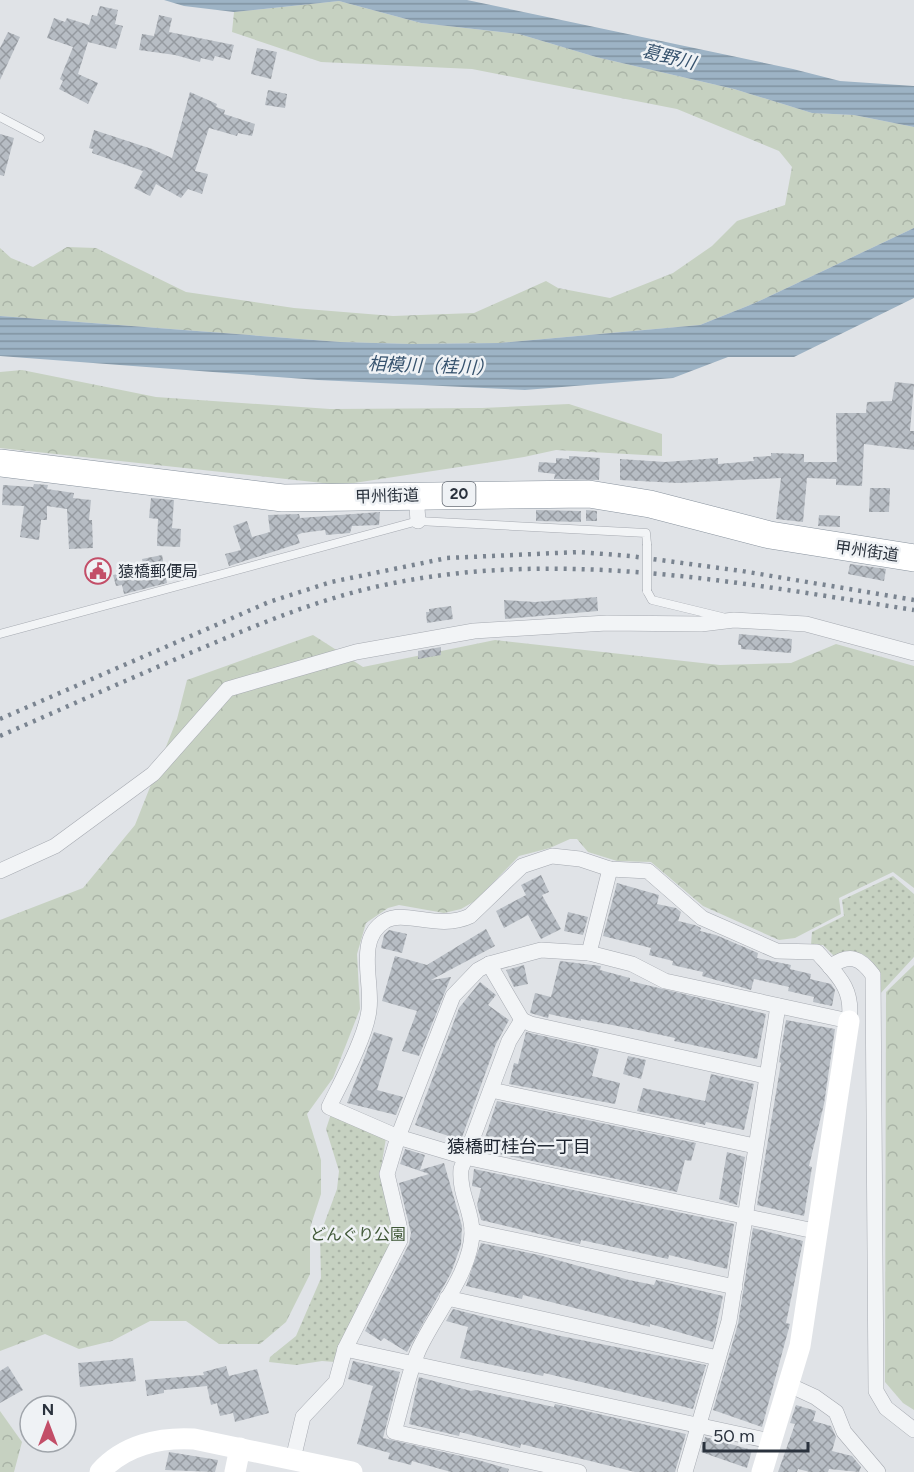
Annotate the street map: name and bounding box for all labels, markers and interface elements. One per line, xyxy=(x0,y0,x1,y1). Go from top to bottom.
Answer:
water label: 葛野川 xyxy=(640,40,700,75)
water label: 相模川（桂川） xyxy=(368,353,494,379)
road number: 20 xyxy=(442,482,476,506)
street label: 甲州街道 xyxy=(355,485,419,507)
street label: 甲州街道 xyxy=(834,537,900,565)
public building icon: 猿橋郵便局 xyxy=(83,556,113,586)
place label: 猿橋郵便局 xyxy=(118,562,198,581)
district label: 猿橋町桂台一丁目 xyxy=(447,1136,591,1158)
park label: どんぐり公園 xyxy=(310,1225,406,1244)
north arrow xyxy=(18,1394,78,1454)
text: N xyxy=(42,1400,54,1419)
scale bar xyxy=(704,1415,808,1453)
text: 50 m xyxy=(713,1425,755,1447)

